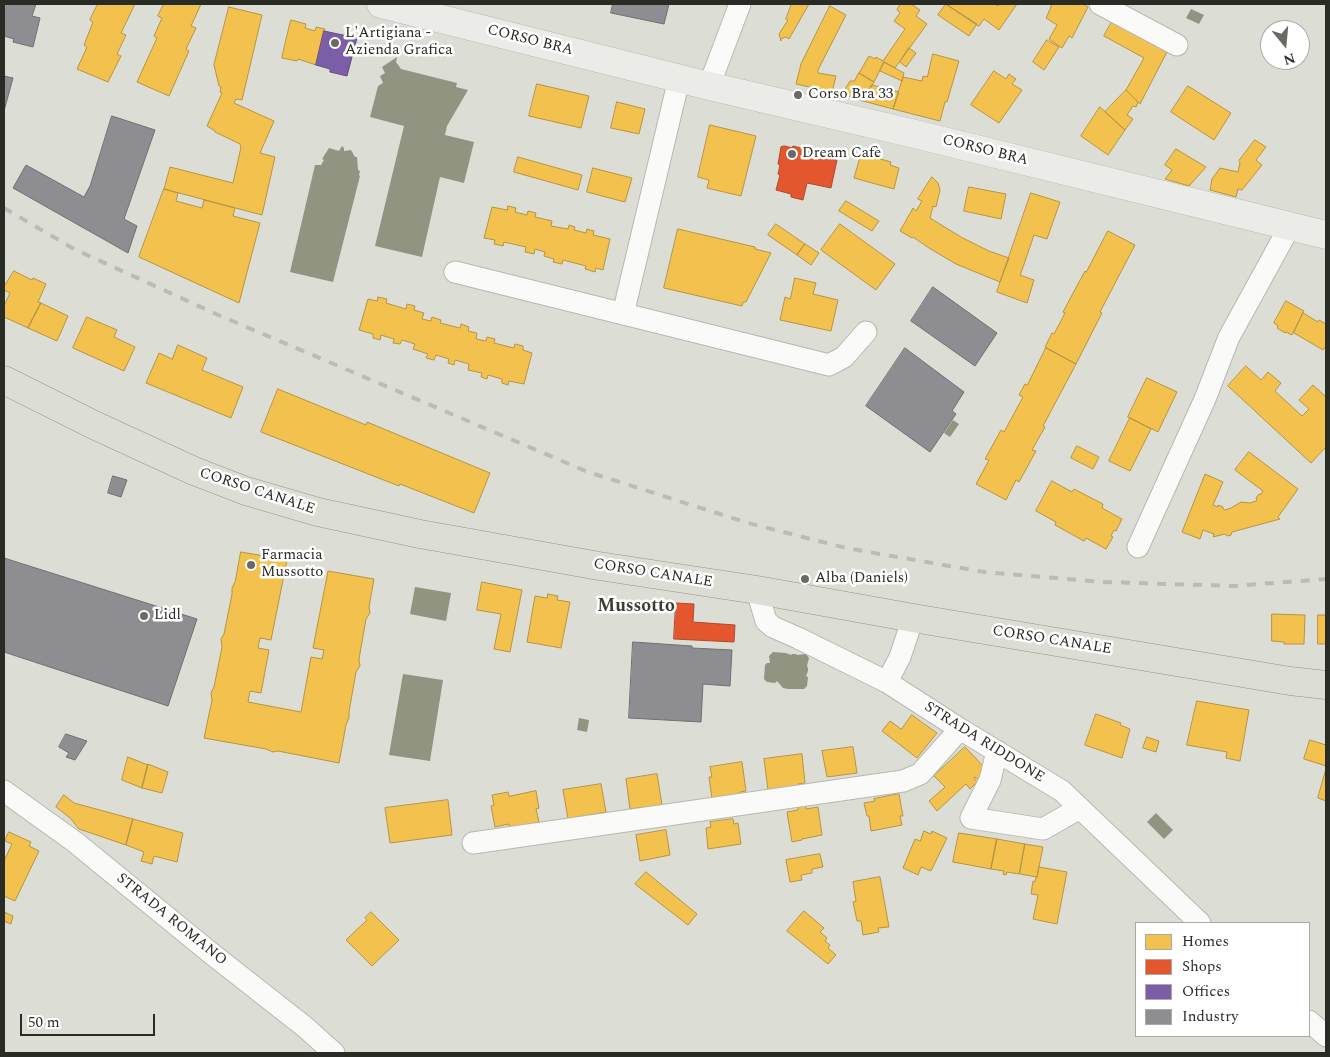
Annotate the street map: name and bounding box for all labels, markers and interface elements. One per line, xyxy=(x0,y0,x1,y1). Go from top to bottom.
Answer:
north arrow xyxy=(1260,20,1310,70)
street label: CORSO BRA xyxy=(485,22,575,60)
place label: L'Artigiana - Azienda Grafica xyxy=(345,25,452,60)
marker: L'Artigiana - Azienda Grafica xyxy=(329,37,341,49)
text: N xyxy=(1281,47,1298,71)
place label: Corso Bra 33 xyxy=(808,86,893,104)
marker: Corso Bra 33 xyxy=(792,89,804,101)
street label: CORSO BRA xyxy=(940,132,1030,170)
place label: Dream Cafè xyxy=(802,145,881,163)
marker: Dream Cafè xyxy=(786,148,798,160)
street label: CORSO CANALE xyxy=(197,465,317,519)
place label: Farmacia Mussotto xyxy=(261,547,323,582)
street label: CORSO CANALE xyxy=(592,556,714,592)
marker: Farmacia Mussotto xyxy=(245,559,257,571)
place label: Alba (Daniels) xyxy=(815,570,908,588)
marker: Alba (Daniels) xyxy=(799,573,811,585)
district label: Mussotto xyxy=(597,596,675,618)
place label: Lidl xyxy=(154,607,181,625)
marker: Lidl xyxy=(138,610,150,622)
street label: CORSO CANALE xyxy=(991,623,1113,659)
street label: STRADA RIDDONE xyxy=(921,699,1047,787)
street label: STRADA ROMANO xyxy=(112,870,230,970)
legend xyxy=(1135,922,1310,1037)
text: Homes xyxy=(1182,930,1229,953)
text: Shops xyxy=(1182,955,1222,978)
text: Offices xyxy=(1182,980,1230,1003)
scale bar xyxy=(22,1004,158,1036)
text: Industry xyxy=(1182,1005,1238,1028)
text: 50 m xyxy=(28,1011,60,1034)

